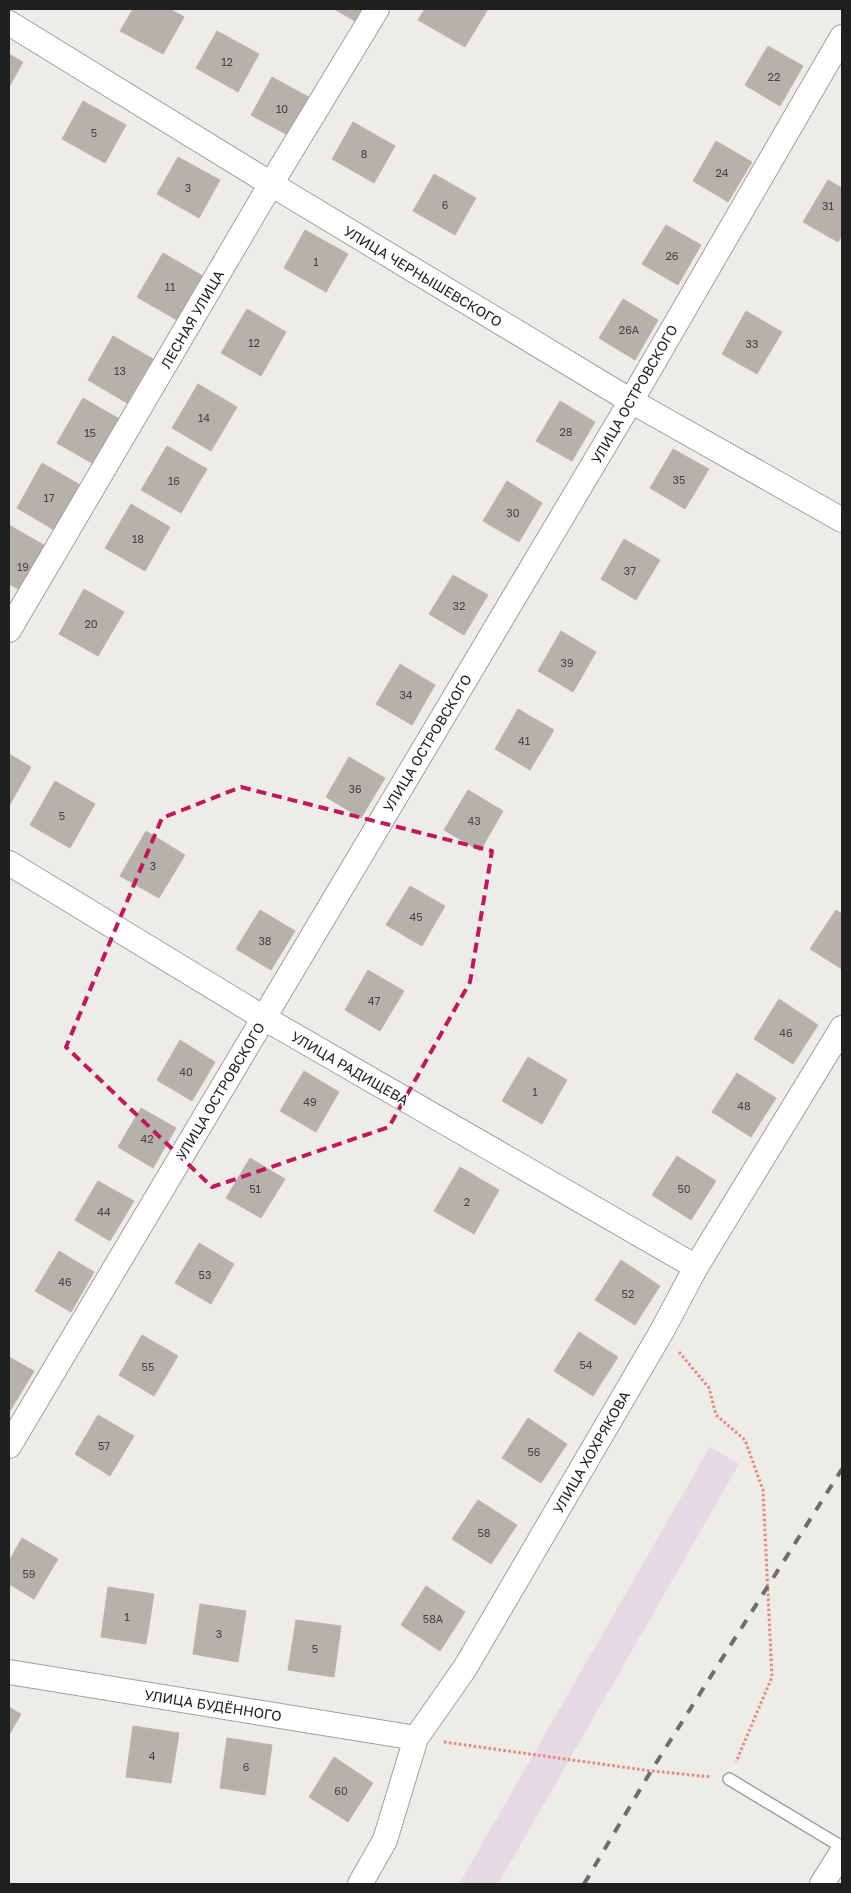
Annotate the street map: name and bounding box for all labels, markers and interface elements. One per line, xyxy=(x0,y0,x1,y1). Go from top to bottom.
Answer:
house number: 12 xyxy=(221,55,233,68)
house number: 22 xyxy=(768,70,780,83)
house number: 10 xyxy=(276,102,288,115)
house number: 5 xyxy=(91,126,97,139)
house number: 8 xyxy=(361,147,368,160)
house number: 24 xyxy=(715,166,729,179)
house number: 3 xyxy=(185,181,191,194)
house number: 6 xyxy=(442,198,449,211)
house number: 31 xyxy=(822,199,834,212)
street label: УЛИЦА ЧЕРНЫШЕВСКОГО xyxy=(341,222,505,330)
house number: 26 xyxy=(665,249,679,262)
house number: 1 xyxy=(313,255,319,268)
street label: ЛЕСНАЯ УЛИЦА xyxy=(157,266,227,371)
house number: 11 xyxy=(165,280,175,293)
street label: УЛИЦА ОСТРОВСКОГО xyxy=(587,322,681,466)
house number: 26А xyxy=(619,323,640,336)
house number: 12 xyxy=(248,336,260,349)
house number: 33 xyxy=(746,337,758,350)
house number: 13 xyxy=(114,364,126,377)
house number: 14 xyxy=(198,411,210,424)
house number: 28 xyxy=(559,425,573,438)
house number: 15 xyxy=(84,426,96,439)
house number: 35 xyxy=(673,473,685,486)
house number: 16 xyxy=(168,474,180,487)
house number: 17 xyxy=(43,491,55,504)
house number: 30 xyxy=(506,506,520,519)
house number: 18 xyxy=(132,532,144,545)
house number: 19 xyxy=(17,560,29,573)
house number: 37 xyxy=(624,564,636,577)
house number: 32 xyxy=(453,599,465,612)
house number: 20 xyxy=(84,617,98,630)
house number: 39 xyxy=(560,656,574,669)
street label: УЛИЦА ОСТРОВСКОГО xyxy=(379,671,475,815)
house number: 34 xyxy=(399,688,413,701)
house number: 41 xyxy=(518,734,530,747)
house number: 36 xyxy=(348,782,362,795)
house number: 5 xyxy=(59,809,65,822)
house number: 43 xyxy=(467,814,481,827)
house number: 3 xyxy=(150,859,156,872)
house number: 45 xyxy=(409,910,423,923)
house number: 38 xyxy=(258,934,272,947)
house number: 47 xyxy=(368,994,380,1007)
street label: УЛИЦА ОСТРОВСКОГО xyxy=(172,1019,268,1163)
house number: 46 xyxy=(779,1026,793,1039)
street label: УЛИЦА РАДИЩЕВА xyxy=(288,1027,412,1109)
house number: 40 xyxy=(179,1065,193,1078)
house number: 1 xyxy=(532,1085,538,1098)
house number: 49 xyxy=(303,1095,317,1108)
house number: 48 xyxy=(737,1099,751,1112)
house number: 42 xyxy=(140,1132,154,1145)
house number: 51 xyxy=(249,1182,261,1195)
house number: 50 xyxy=(677,1182,691,1195)
house number: 2 xyxy=(464,1195,470,1208)
house number: 44 xyxy=(97,1205,111,1218)
house number: 53 xyxy=(199,1268,211,1281)
house number: 46 xyxy=(58,1275,72,1288)
house number: 52 xyxy=(622,1287,634,1300)
house number: 54 xyxy=(579,1358,593,1371)
house number: 55 xyxy=(142,1360,154,1373)
street label: УЛИЦА ХОХРЯКОВА xyxy=(549,1387,633,1516)
house number: 57 xyxy=(98,1439,110,1452)
house number: 56 xyxy=(527,1445,541,1458)
house number: 58 xyxy=(477,1526,491,1539)
house number: 59 xyxy=(22,1567,36,1580)
house number: 1 xyxy=(124,1610,130,1623)
house number: 58А xyxy=(423,1612,444,1625)
house number: 3 xyxy=(216,1627,222,1640)
house number: 5 xyxy=(312,1642,318,1655)
street label: УЛИЦА БУДЁННОГО xyxy=(143,1686,283,1724)
house number: 4 xyxy=(149,1749,156,1762)
house number: 6 xyxy=(243,1760,250,1773)
house number: 60 xyxy=(334,1784,348,1797)

